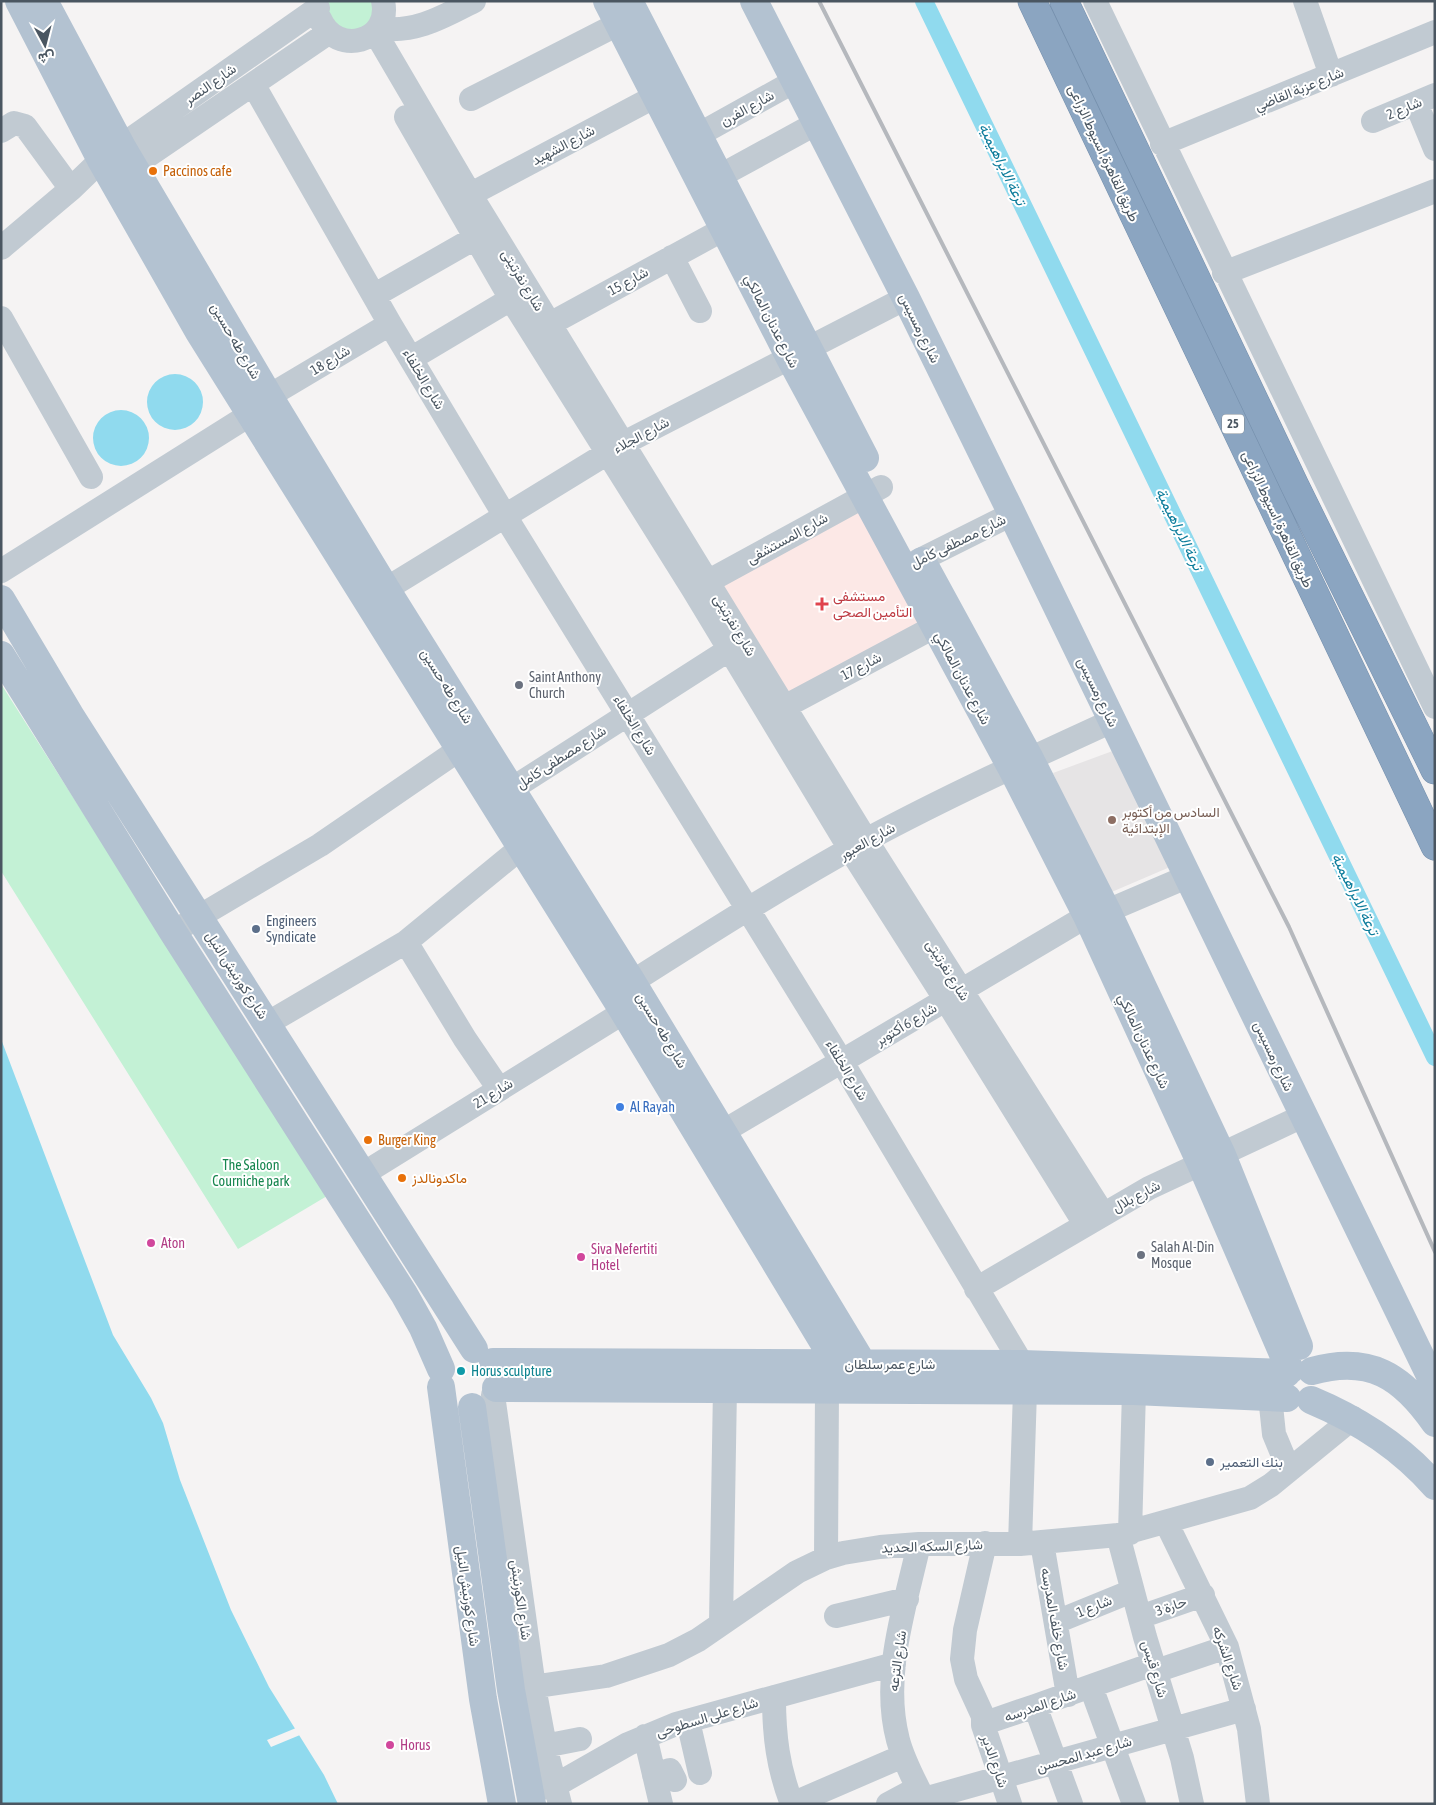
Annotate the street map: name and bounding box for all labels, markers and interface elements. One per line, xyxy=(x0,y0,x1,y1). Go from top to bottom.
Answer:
north arrow xyxy=(20,20,70,70)
text: ش xyxy=(37,48,56,67)
street label: شارع النصر xyxy=(180,60,241,111)
street label: شارع عزبة القاضي xyxy=(1252,64,1347,118)
street label: طريق القاهرة, اسيوط الزراعى xyxy=(1064,82,1143,224)
street label: شارع الفرن xyxy=(717,87,778,132)
street label: شارع 2 xyxy=(1384,93,1425,125)
water label: ترعة الابراهيمية xyxy=(975,120,1031,210)
street label: شارع الشهيد xyxy=(529,122,598,171)
place label: Paccinos cafe xyxy=(163,163,232,179)
marker: Paccinos cafe xyxy=(147,165,159,177)
street label: شارع نفرتيتى xyxy=(496,246,548,315)
street label: شارع 15 xyxy=(605,264,652,301)
street label: شارع عدنان المالكي xyxy=(738,271,803,372)
street label: شارع رمسيس xyxy=(894,291,944,367)
street label: شارع طه حسين xyxy=(205,300,264,383)
street label: شارع 18 xyxy=(307,342,354,381)
street label: شارع الخلفاء xyxy=(397,346,448,414)
street label: شارع الجلاء xyxy=(610,414,673,459)
road number: 25 xyxy=(1222,414,1244,434)
street label: طريق القاهرة, اسيوط الزراعى xyxy=(1238,448,1317,590)
water label: ترعة الابراهيمية xyxy=(1152,485,1208,575)
street label: شارع المستشفى xyxy=(744,509,832,569)
street label: شارع مصطفى كامل xyxy=(908,511,1009,574)
place label: مستشفى التأمين الصحى xyxy=(833,588,912,621)
street label: شارع نفرتيتى xyxy=(708,591,760,660)
marker: مستشفى التأمين الصحى xyxy=(815,597,829,611)
street label: شارع عدنان المالكي xyxy=(928,629,994,729)
street label: شارع طه حسين xyxy=(415,646,476,728)
street label: شارع 17 xyxy=(838,649,885,686)
street label: شارع رمسيس xyxy=(1072,655,1122,731)
place label: Saint Anthony Church xyxy=(529,669,601,701)
marker: Saint Anthony Church xyxy=(513,679,525,691)
street label: شارع الخلفاء xyxy=(608,692,660,760)
street label: شارع مصطفى كامل xyxy=(513,722,610,794)
place label: السادس من أكتوبر الإبتدائية xyxy=(1121,804,1220,838)
marker: السادس من أكتوبر الإبتدائية xyxy=(1106,814,1118,826)
street label: شارع العبور xyxy=(835,819,899,866)
water label: ترعة الابراهيمية xyxy=(1328,850,1384,940)
place label: Engineers Syndicate xyxy=(266,913,317,945)
marker: Engineers Syndicate xyxy=(250,923,262,935)
street label: شارع كورنيش النيل xyxy=(200,928,271,1024)
street label: شارع نفرتيتى xyxy=(920,937,973,1005)
street label: شارع طه حسين xyxy=(631,989,691,1072)
street label: شارع عدنان المالكي xyxy=(1111,991,1173,1093)
street label: شارع 6 أكتوبر xyxy=(872,999,941,1052)
street label: شارع رمسيس xyxy=(1248,1018,1297,1095)
street label: شارع الخلفاء xyxy=(820,1037,871,1105)
street label: شارع 21 xyxy=(470,1075,517,1114)
place label: Al Rayah xyxy=(630,1099,675,1115)
marker: Al Rayah xyxy=(614,1101,626,1113)
place label: Burger King xyxy=(378,1132,436,1148)
marker: Burger King xyxy=(362,1134,374,1146)
park label: The Saloon Courniche park xyxy=(212,1157,290,1189)
place label: ماكدونالدز xyxy=(411,1170,467,1187)
marker: ماكدونالدز xyxy=(396,1172,408,1184)
street label: شارع بلال xyxy=(1109,1177,1164,1218)
place label: Aton xyxy=(161,1235,185,1251)
marker: Aton xyxy=(145,1237,157,1249)
place label: Salah Al-Din Mosque xyxy=(1151,1239,1214,1271)
place label: Siva Nefertiti Hotel xyxy=(591,1241,658,1273)
marker: Salah Al-Din Mosque xyxy=(1135,1249,1147,1261)
marker: Siva Nefertiti Hotel xyxy=(575,1251,587,1263)
street label: شارع عمر سلطان xyxy=(845,1356,935,1375)
place label: Horus sculpture xyxy=(471,1363,552,1379)
marker: Horus sculpture xyxy=(455,1365,467,1377)
place label: بنك التعمير xyxy=(1219,1454,1283,1471)
marker: بنك التعمير xyxy=(1204,1456,1216,1468)
street label: شارع السكه الحديد xyxy=(881,1536,983,1559)
street label: شارع كورنيش النيل xyxy=(450,1545,483,1648)
street label: شارع الكورنيش xyxy=(504,1559,535,1642)
street label: شارع خلف المدرسه xyxy=(1035,1567,1072,1672)
street label: شارع 1 xyxy=(1074,1592,1115,1623)
street label: حارة 3 xyxy=(1153,1593,1189,1620)
street label: شارع الشركه xyxy=(1207,1624,1246,1693)
street label: شارع الترعه xyxy=(885,1630,912,1693)
street label: شارع قيس xyxy=(1136,1639,1171,1700)
street label: شارع المدرسه xyxy=(1002,1685,1079,1728)
street label: شارع على السطوحى xyxy=(654,1694,761,1743)
street label: شارع الدير xyxy=(975,1731,1012,1791)
street label: شارع عبد المحسن xyxy=(1035,1733,1134,1778)
place label: Horus xyxy=(400,1737,431,1753)
marker: Horus xyxy=(384,1739,396,1751)

